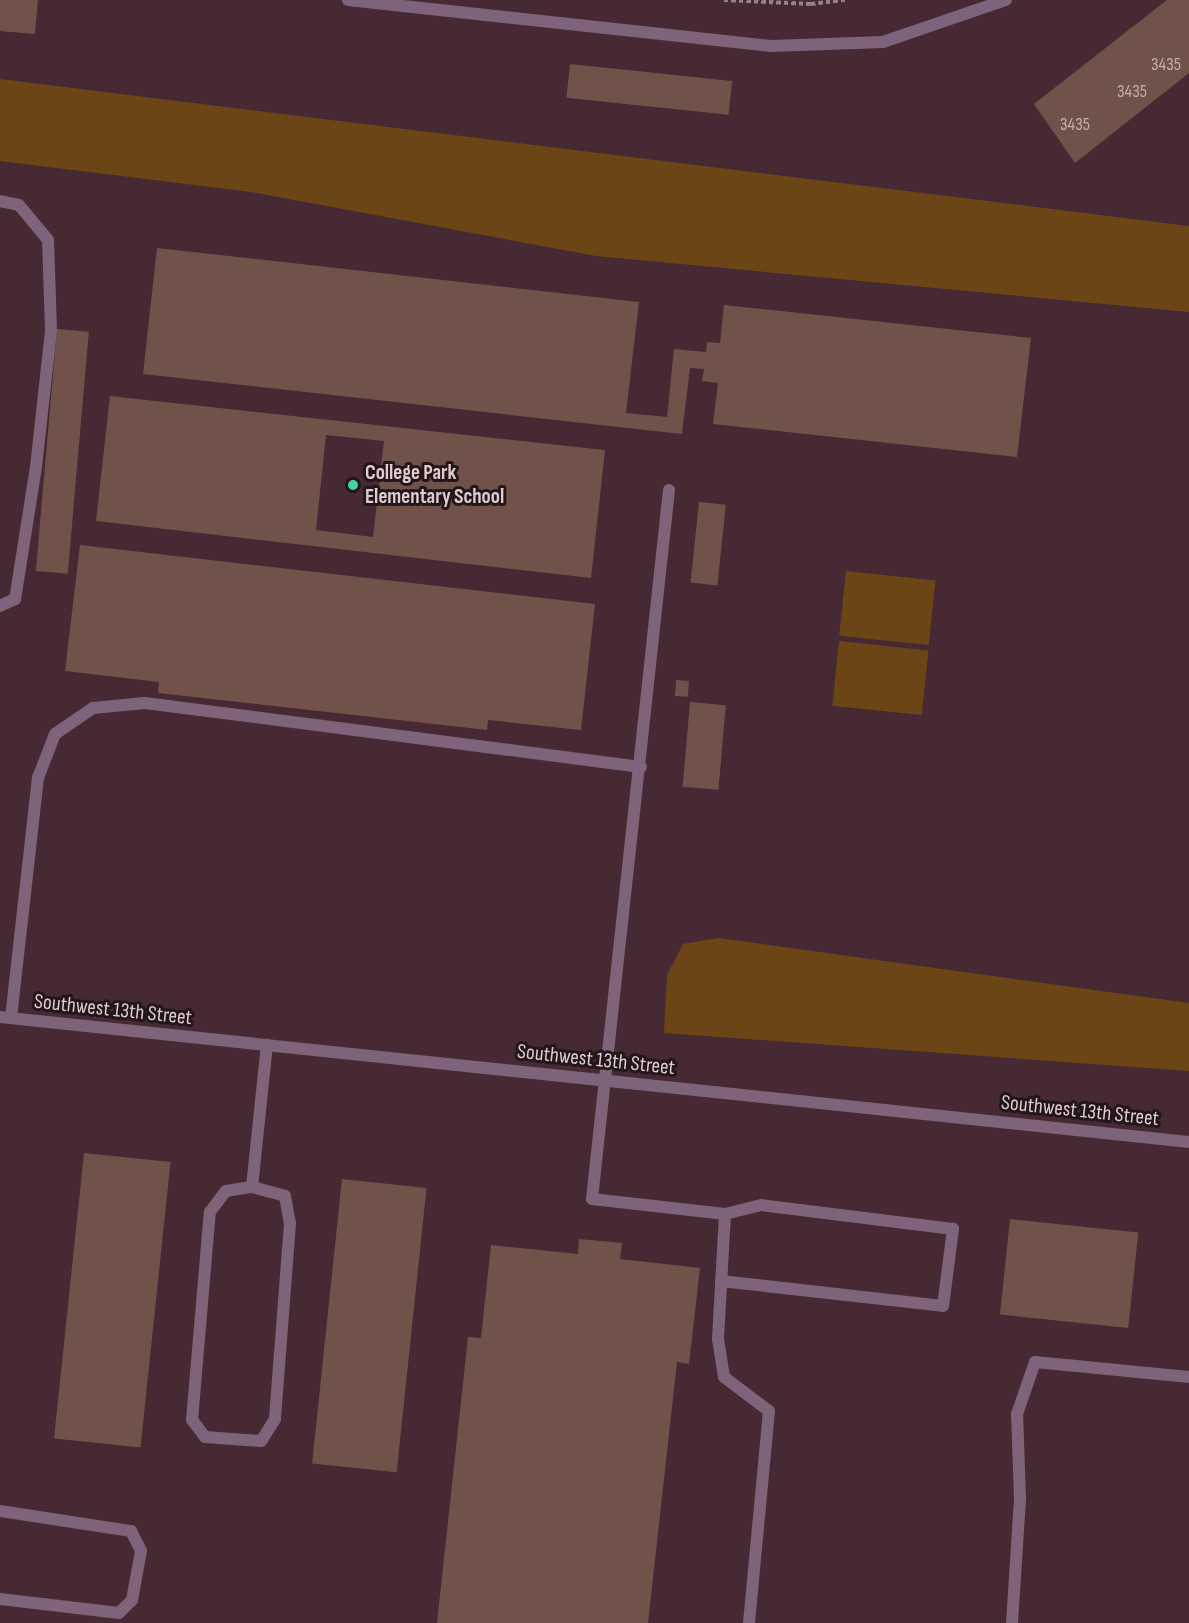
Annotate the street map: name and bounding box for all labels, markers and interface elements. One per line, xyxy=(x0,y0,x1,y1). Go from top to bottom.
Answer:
house number: 3435 xyxy=(1151,54,1181,76)
house number: 3435 xyxy=(1117,81,1147,103)
house number: 3435 xyxy=(1060,114,1090,136)
place label: College Park Elementary School xyxy=(365,460,504,510)
marker: College Park Elementary School xyxy=(346,478,360,492)
street label: Southwest 13th Street xyxy=(33,989,193,1031)
street label: Southwest 13th Street xyxy=(516,1039,676,1081)
street label: Southwest 13th Street xyxy=(1000,1090,1160,1132)

